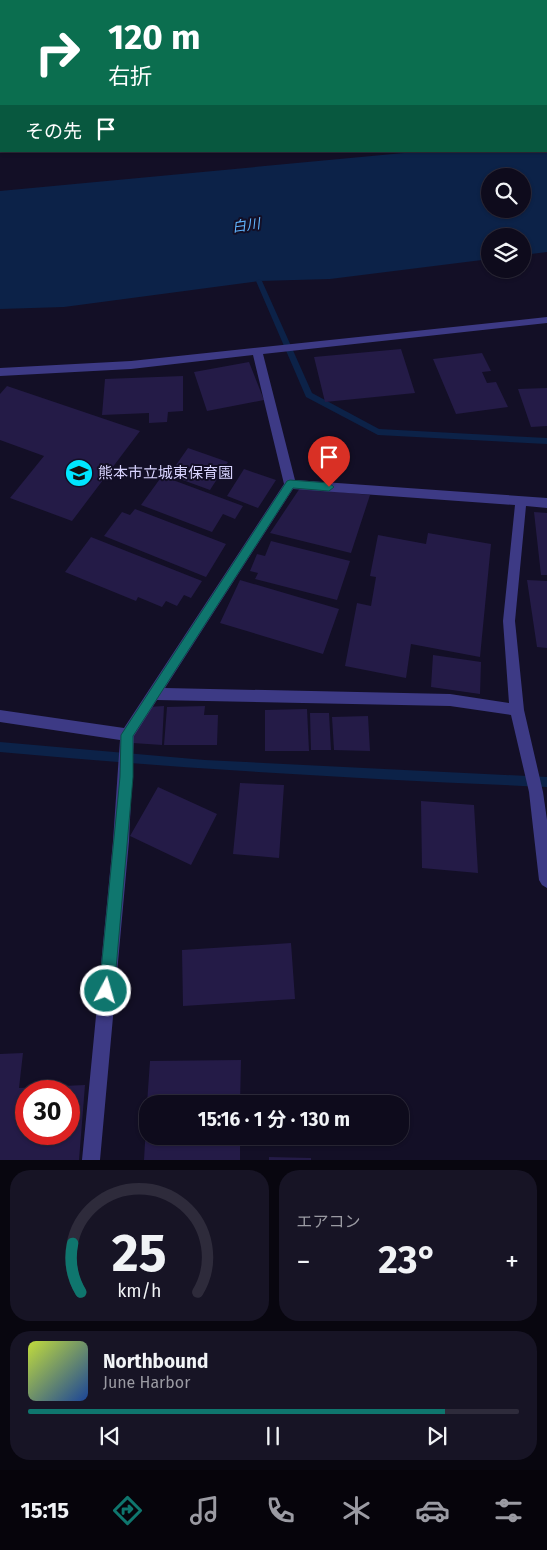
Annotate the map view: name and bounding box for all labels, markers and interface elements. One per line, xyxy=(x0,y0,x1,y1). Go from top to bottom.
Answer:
text: 120 m xyxy=(108,16,201,58)
icon: right xyxy=(25,20,90,85)
text: 右折 xyxy=(108,63,152,90)
icon: arrive xyxy=(92,115,120,143)
text: その先 xyxy=(25,120,82,143)
map controls xyxy=(481,168,531,278)
button: search xyxy=(481,168,531,218)
water label: 白川 xyxy=(231,215,263,236)
button: layers xyxy=(481,228,531,278)
pin xyxy=(308,436,350,487)
icon: arrive xyxy=(315,443,343,471)
school or university icon: 熊本市立城東保育園 xyxy=(64,458,94,488)
place label: 熊本市立城東保育園 xyxy=(98,464,233,482)
position arrow xyxy=(79,964,131,1016)
speed limit sign: 30 xyxy=(15,1080,80,1145)
text: 15:16 · 1 分 · 130 m xyxy=(198,1108,350,1131)
text: エアコン xyxy=(297,1212,361,1231)
text: 25 xyxy=(112,1222,167,1285)
text: 23° xyxy=(378,1237,437,1283)
text: − xyxy=(297,1245,311,1278)
text: + xyxy=(505,1245,519,1278)
text: km/h xyxy=(117,1280,161,1302)
text: Northbound xyxy=(103,1350,208,1373)
text: June Harbor xyxy=(103,1373,190,1392)
icon: previous xyxy=(96,1422,124,1450)
icon: pause xyxy=(259,1422,287,1450)
icon: next xyxy=(423,1422,451,1450)
icon: directions xyxy=(110,1493,145,1528)
icon: music xyxy=(187,1493,222,1528)
icon: phone xyxy=(263,1493,298,1528)
icon: climate xyxy=(339,1493,374,1528)
icon: car xyxy=(415,1493,450,1528)
icon: filters xyxy=(491,1493,526,1528)
text: 15:15 xyxy=(21,1497,69,1524)

